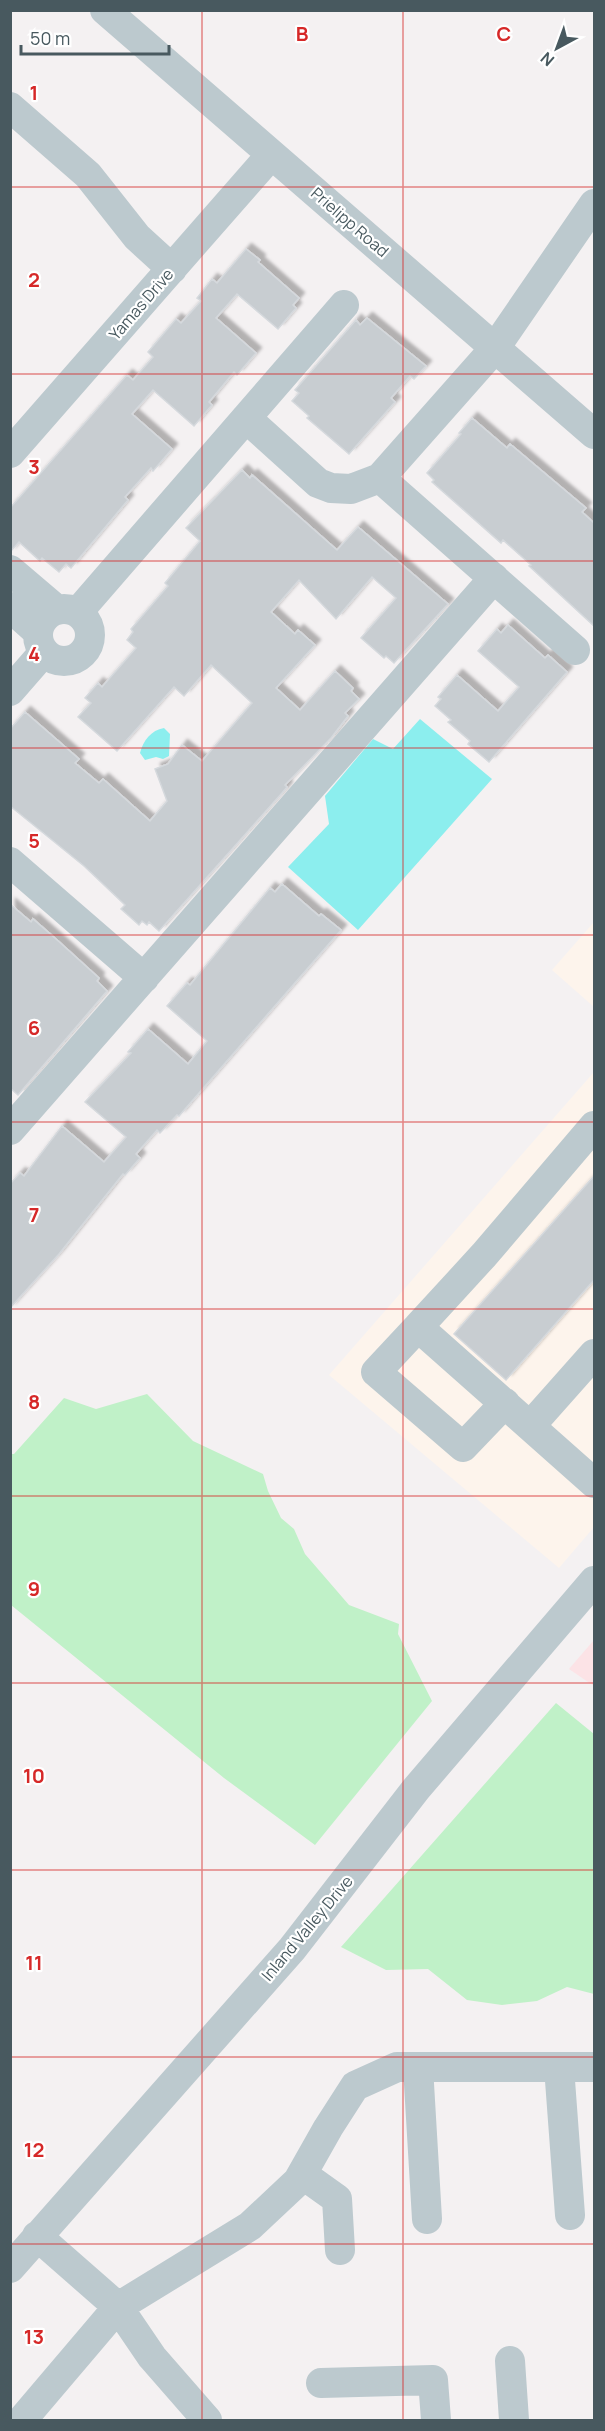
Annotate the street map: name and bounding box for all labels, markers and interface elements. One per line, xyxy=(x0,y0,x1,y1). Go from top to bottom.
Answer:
scale bar xyxy=(21,18,170,56)
north arrow xyxy=(527,18,587,78)
text: B xyxy=(296,20,309,47)
text: C xyxy=(497,20,511,47)
text: 50 m xyxy=(30,26,70,50)
text: N xyxy=(536,47,559,71)
text: 1 xyxy=(30,79,38,106)
street label: Prielipp Road xyxy=(307,182,393,262)
street label: Yamas Drive xyxy=(104,264,178,344)
text: 2 xyxy=(28,266,40,293)
text: 3 xyxy=(28,453,40,480)
text: 4 xyxy=(28,640,40,667)
text: 5 xyxy=(28,827,40,854)
text: 6 xyxy=(28,1014,40,1041)
text: 7 xyxy=(29,1201,39,1228)
text: 8 xyxy=(28,1388,40,1415)
text: 9 xyxy=(28,1575,40,1602)
text: 10 xyxy=(23,1762,45,1789)
street label: Inland Valley Drive xyxy=(256,1871,358,1985)
text: 11 xyxy=(25,1949,43,1976)
text: 12 xyxy=(24,2136,44,2163)
text: 13 xyxy=(24,2323,44,2350)

